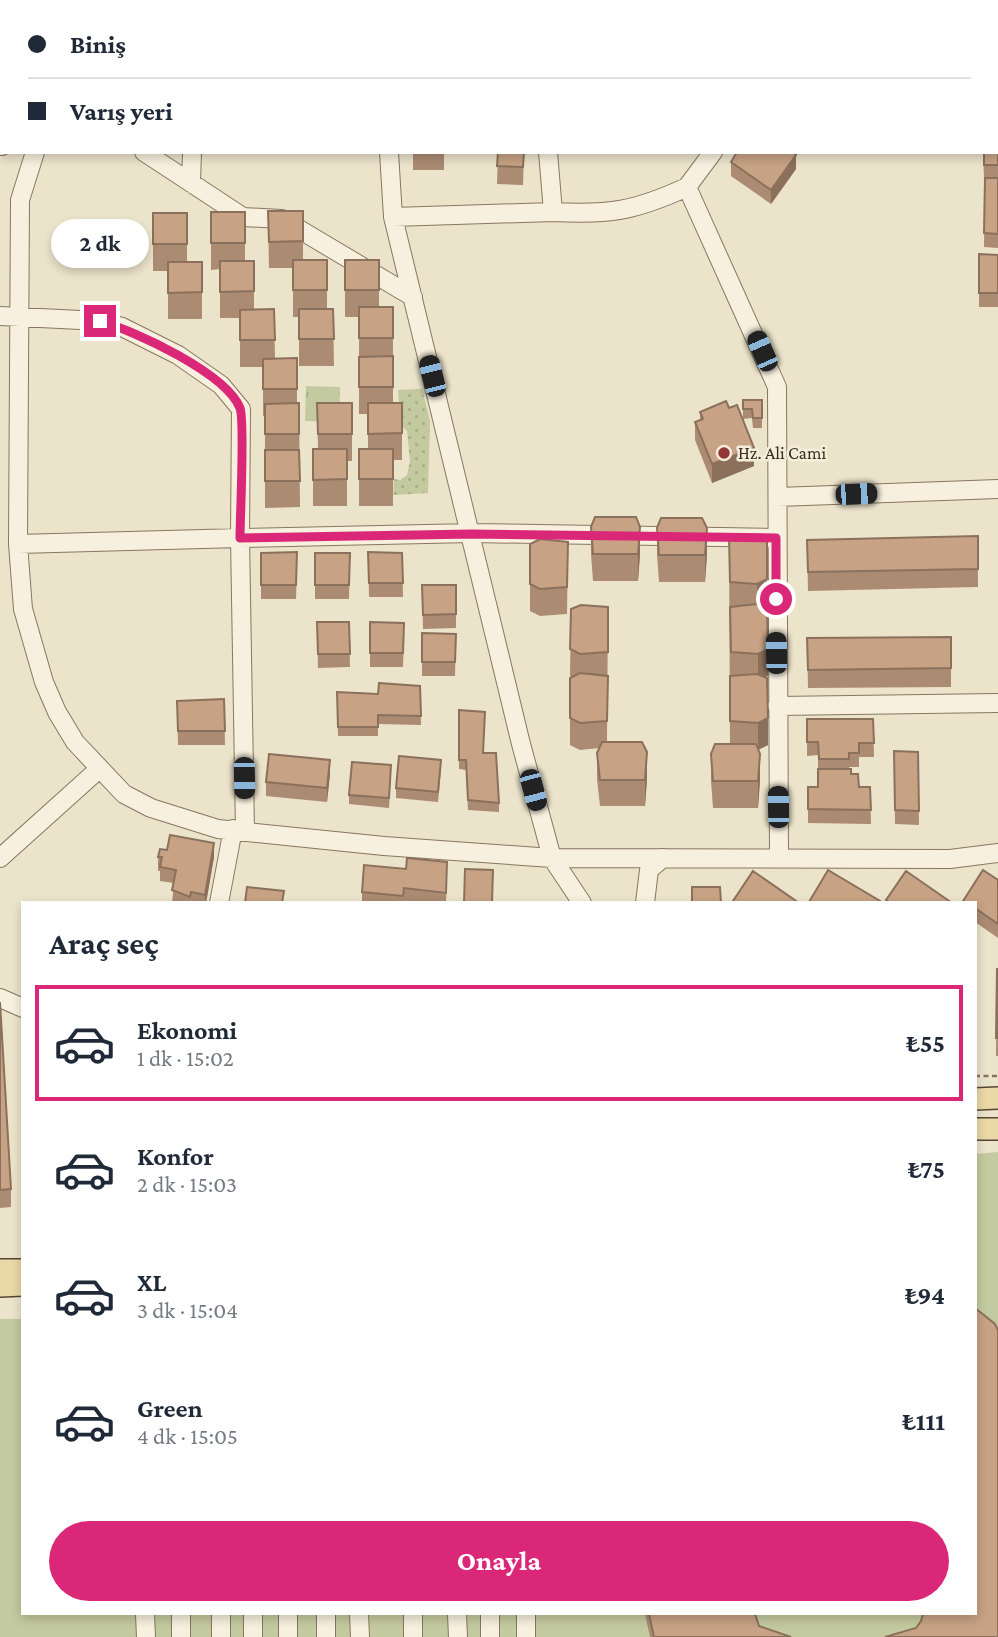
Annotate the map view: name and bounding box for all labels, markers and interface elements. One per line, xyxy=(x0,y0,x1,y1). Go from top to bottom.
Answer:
text: Biniş xyxy=(70,30,126,59)
text: Varış yeri xyxy=(70,97,173,126)
callout: 2 dk xyxy=(51,219,149,268)
text: 2 dk xyxy=(79,230,121,256)
route end xyxy=(84,305,116,337)
car xyxy=(744,328,781,374)
car xyxy=(417,353,448,399)
place label: Hz. Ali Cami xyxy=(738,443,826,463)
marker: Hz. Ali Cami xyxy=(716,445,732,461)
car xyxy=(835,483,878,505)
route start xyxy=(760,583,792,615)
car xyxy=(766,632,787,674)
car xyxy=(234,757,255,799)
car xyxy=(518,767,549,813)
car xyxy=(768,786,789,828)
text: Araç seç xyxy=(49,925,159,961)
icon: car xyxy=(53,1012,116,1075)
text: Ekonomi xyxy=(137,1016,237,1045)
text: ₺55 xyxy=(906,1029,945,1058)
text: 1 dk · 15:02 xyxy=(137,1045,234,1071)
icon: car xyxy=(53,1138,116,1201)
text: Konfor xyxy=(137,1142,214,1171)
text: ₺75 xyxy=(908,1155,945,1184)
text: 2 dk · 15:03 xyxy=(137,1171,237,1197)
icon: car xyxy=(53,1264,116,1327)
text: XL xyxy=(137,1268,166,1297)
text: ₺94 xyxy=(905,1281,945,1310)
text: 3 dk · 15:04 xyxy=(137,1297,238,1323)
icon: car xyxy=(53,1390,116,1453)
text: Green xyxy=(137,1394,203,1423)
text: ₺111 xyxy=(902,1407,945,1436)
text: 4 dk · 15:05 xyxy=(137,1423,238,1449)
button: Onayla xyxy=(49,1521,949,1601)

